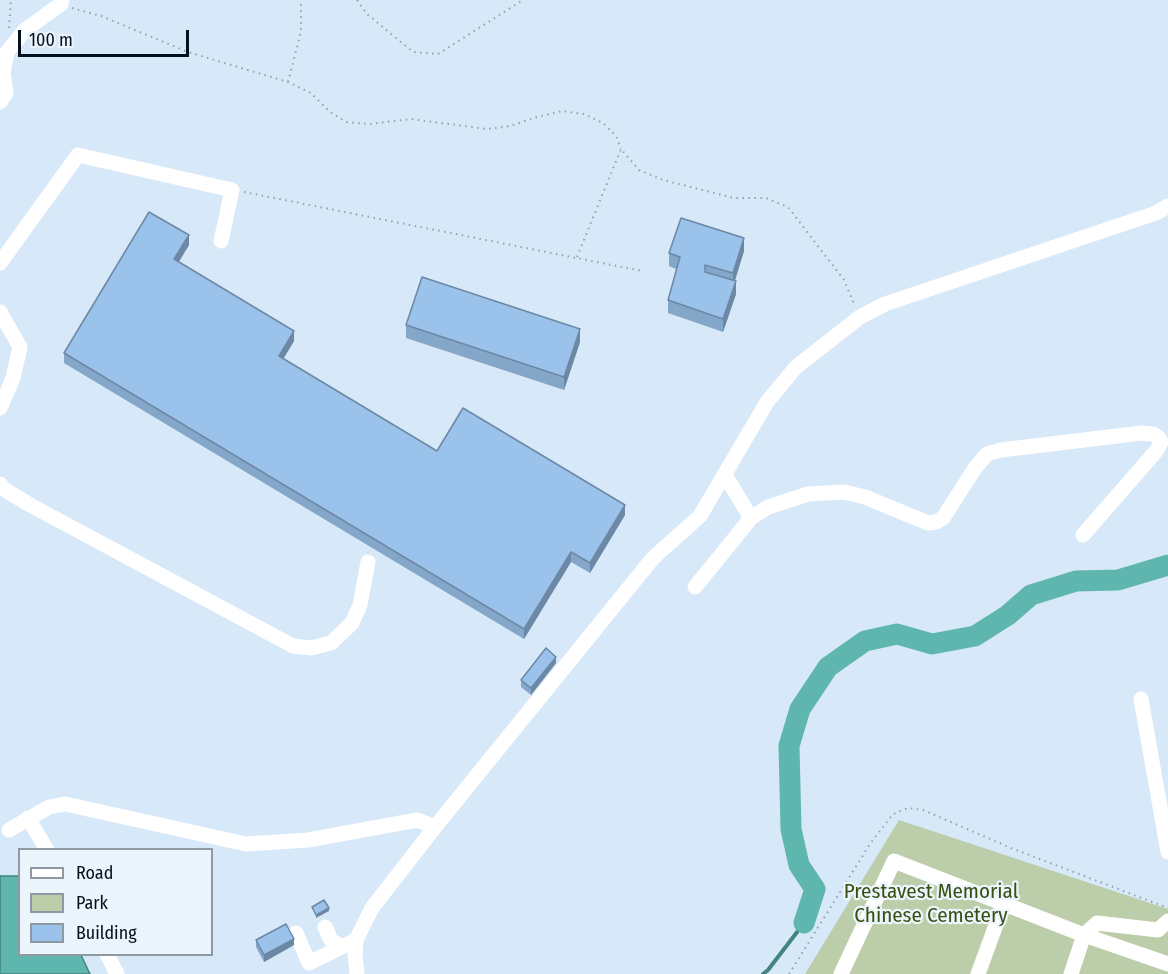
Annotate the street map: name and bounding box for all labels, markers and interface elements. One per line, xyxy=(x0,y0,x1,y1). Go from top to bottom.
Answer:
scale bar xyxy=(21,18,192,56)
text: 100 m xyxy=(29,29,73,51)
legend xyxy=(18,848,213,956)
text: Road xyxy=(76,862,113,884)
park label: Prestavest Memorial Chinese Cemetery xyxy=(844,879,1018,929)
text: Park xyxy=(76,892,108,914)
text: Building xyxy=(76,922,137,944)

